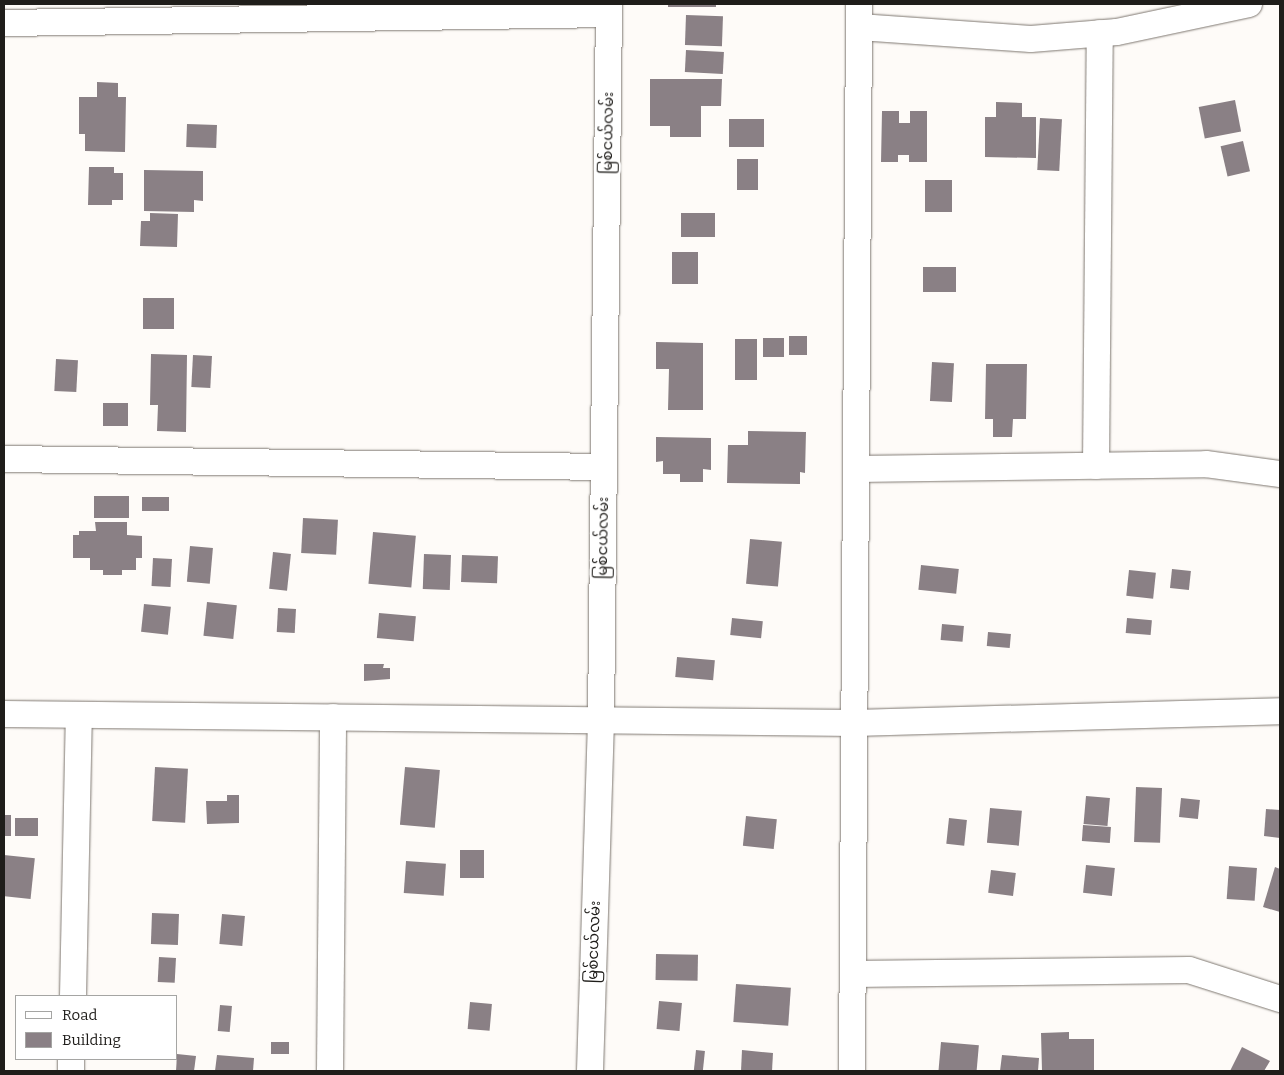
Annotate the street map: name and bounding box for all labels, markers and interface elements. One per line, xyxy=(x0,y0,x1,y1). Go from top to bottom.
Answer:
street label: မြစ်ငယ်လမ်း xyxy=(598,92,618,174)
street label: မြစ်ငယ်လမ်း xyxy=(593,497,613,579)
street label: မြစ်ငယ်လမ်း xyxy=(584,900,604,984)
legend xyxy=(15,995,178,1060)
text: Road xyxy=(62,1006,97,1024)
text: Building xyxy=(62,1031,121,1049)

